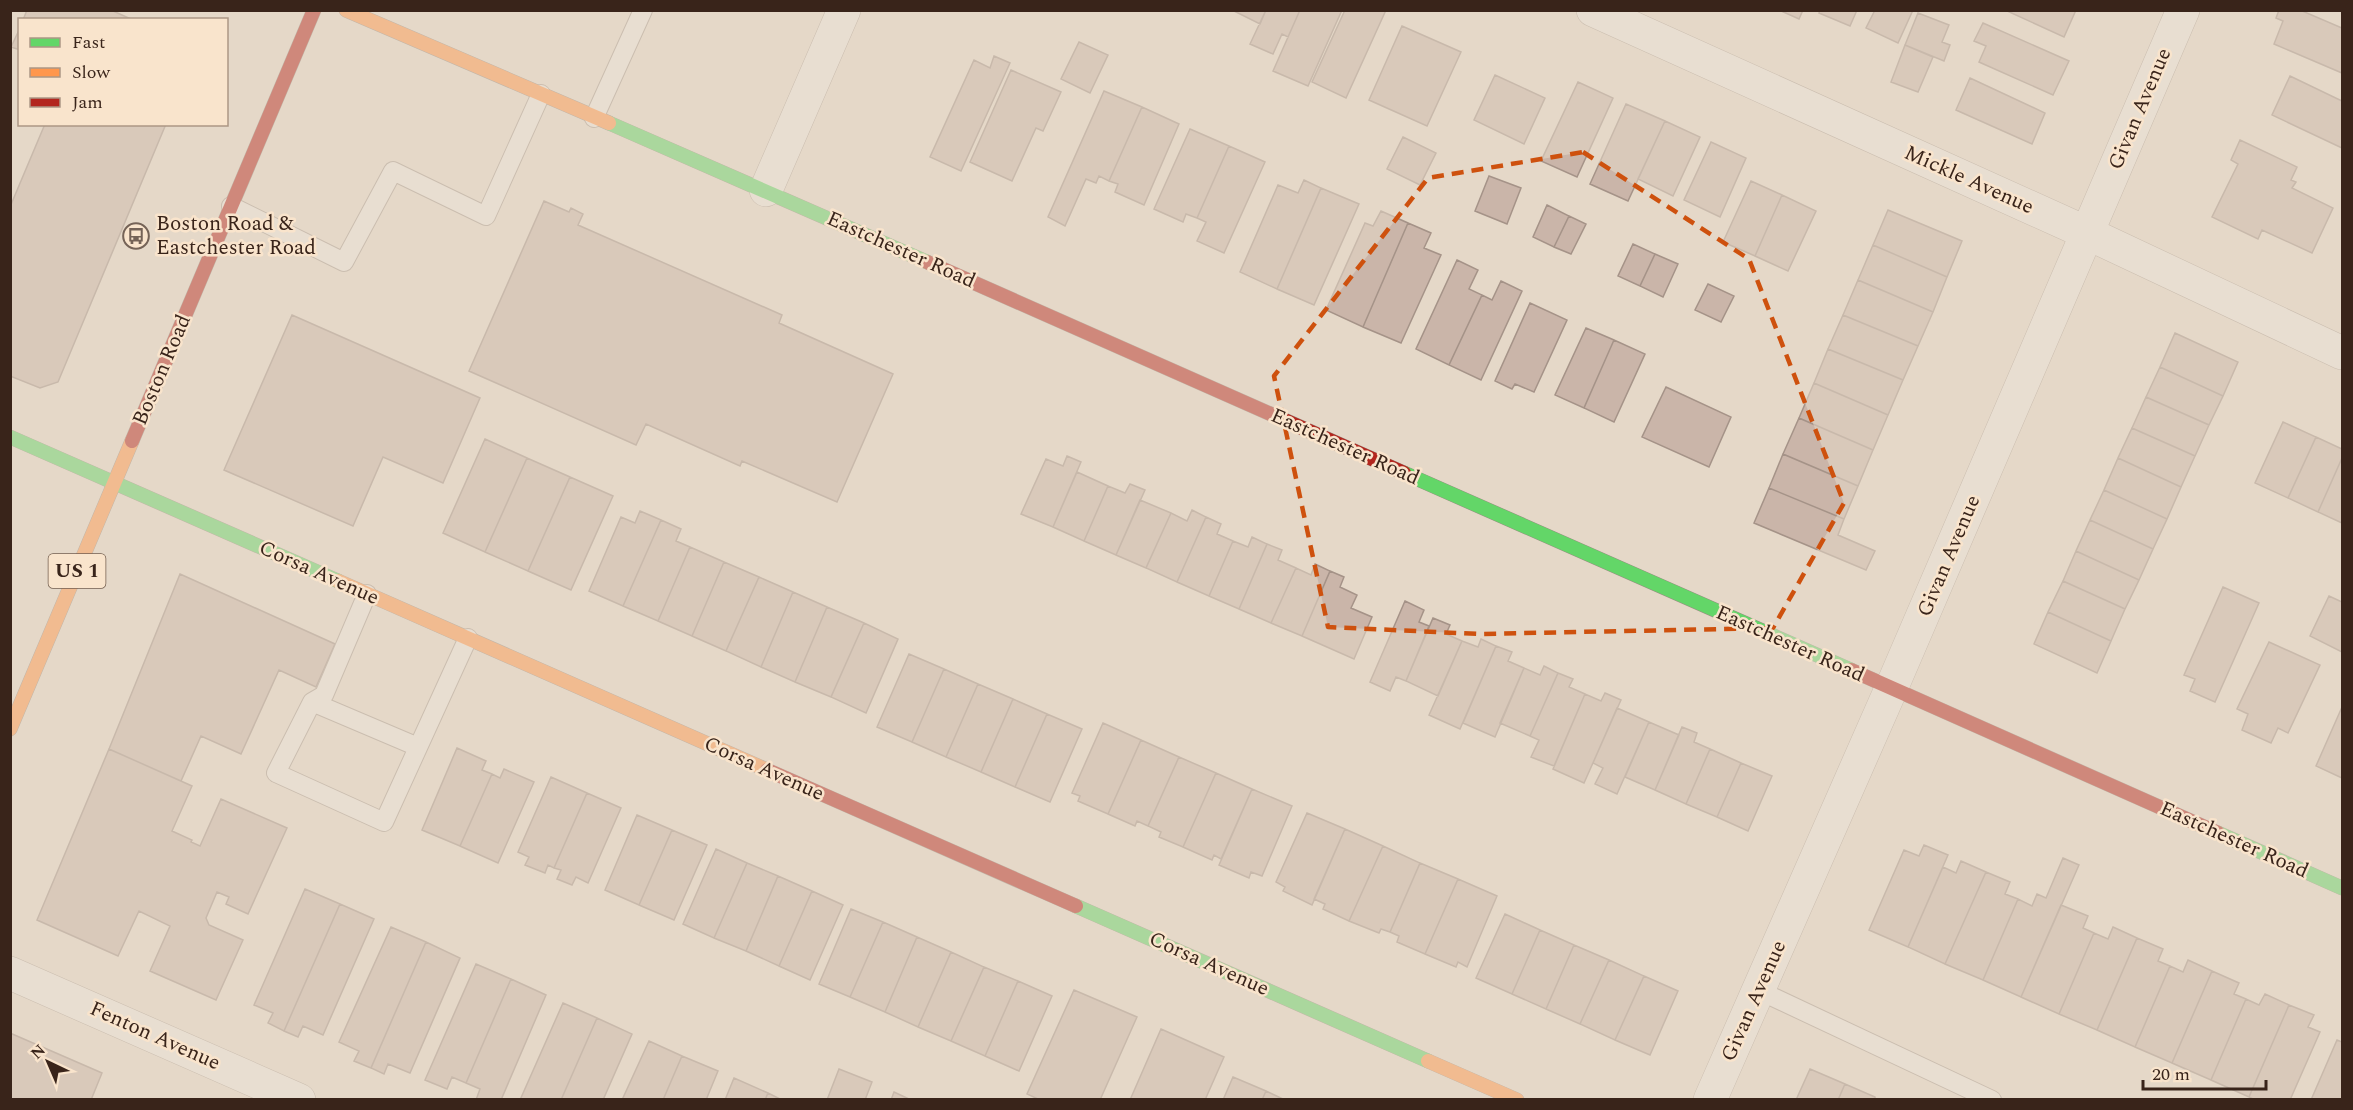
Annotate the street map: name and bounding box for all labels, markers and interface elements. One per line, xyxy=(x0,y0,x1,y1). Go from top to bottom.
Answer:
legend xyxy=(18,18,228,126)
text: Fast xyxy=(72,29,105,56)
street label: Givan Avenue xyxy=(2100,43,2180,175)
text: Slow xyxy=(72,59,111,86)
text: Jam xyxy=(72,89,103,116)
street label: Mickle Avenue xyxy=(1899,137,2039,223)
street label: Eastchester Road xyxy=(821,203,981,297)
place label: Boston Road & Eastchester Road xyxy=(156,208,316,264)
bus stop icon: Boston Road & Eastchester Road xyxy=(121,221,151,251)
street label: Boston Road xyxy=(124,310,200,430)
street label: Eastchester Road xyxy=(1265,400,1425,494)
street label: Givan Avenue xyxy=(1909,490,1989,622)
street label: Corsa Avenue xyxy=(254,532,384,614)
road number: US 1 xyxy=(48,554,106,588)
street label: Eastchester Road xyxy=(1710,597,1870,691)
street label: Corsa Avenue xyxy=(699,728,829,810)
street label: Eastchester Road xyxy=(2154,793,2314,887)
street label: Corsa Avenue xyxy=(1144,923,1274,1005)
street label: Givan Avenue xyxy=(1713,935,1795,1067)
street label: Fenton Avenue xyxy=(84,993,226,1079)
north arrow xyxy=(18,1032,78,1092)
text: N xyxy=(25,1039,51,1065)
scale bar xyxy=(2143,1053,2266,1091)
text: 20 m xyxy=(2152,1061,2190,1088)

